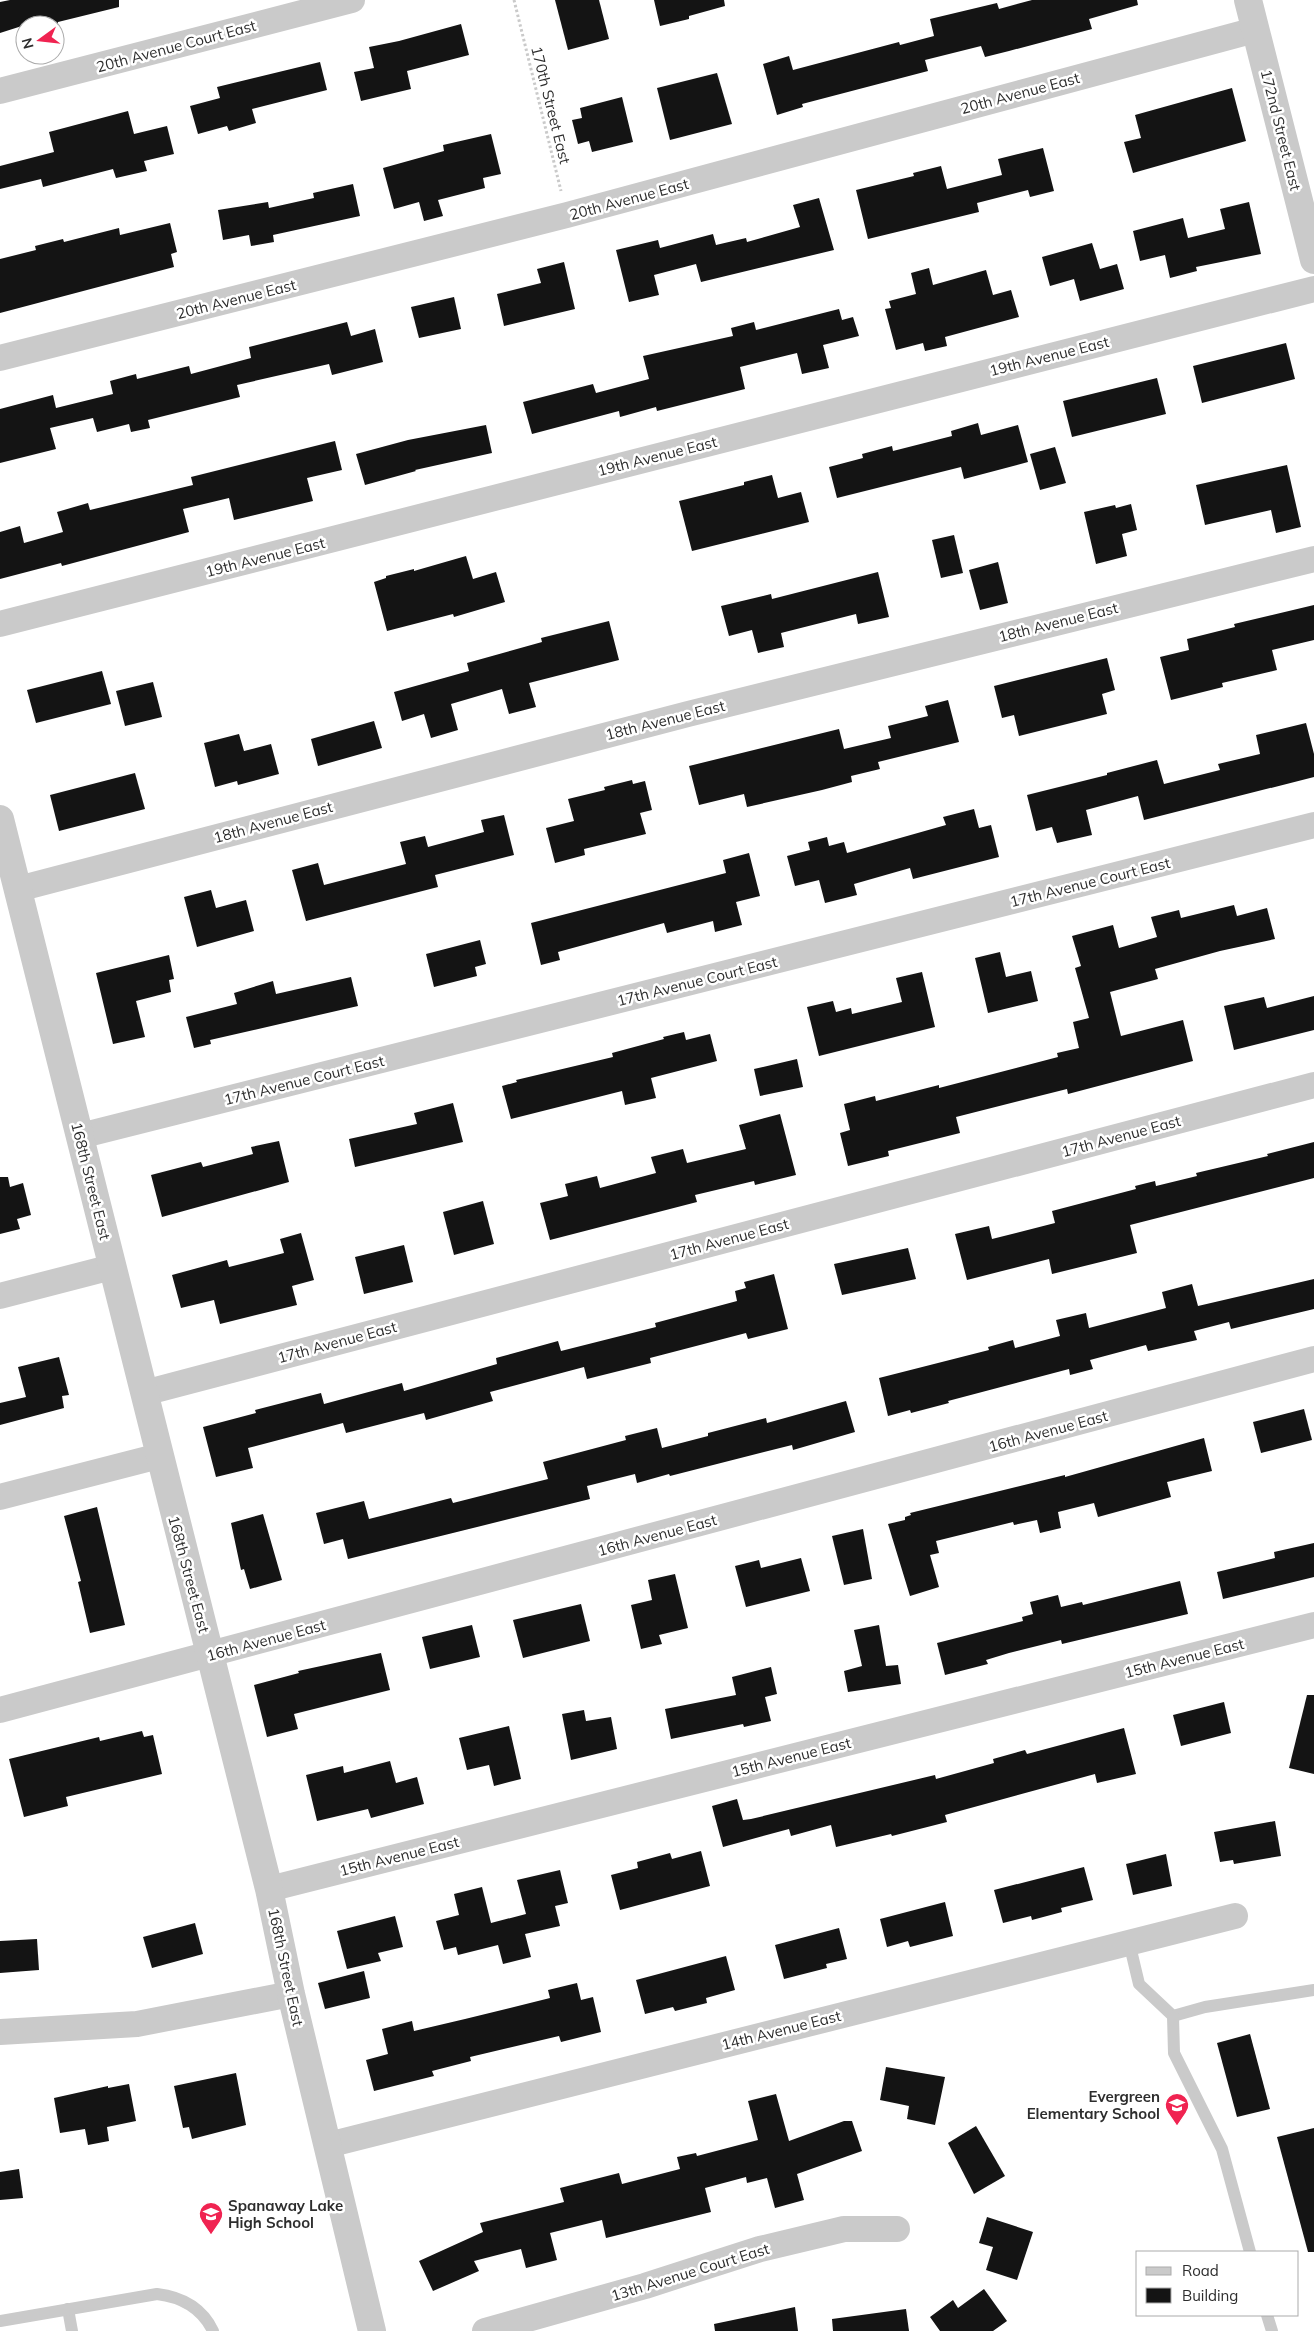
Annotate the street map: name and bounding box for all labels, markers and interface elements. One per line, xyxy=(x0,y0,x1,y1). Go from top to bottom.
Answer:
north arrow xyxy=(15,15,65,65)
street label: 20th Avenue Court East xyxy=(94,16,258,76)
text: N xyxy=(17,36,38,51)
street label: 170th Street East xyxy=(527,44,575,166)
street label: 172nd Street East xyxy=(1257,67,1305,193)
street label: 20th Avenue East xyxy=(958,68,1082,118)
street label: 20th Avenue East xyxy=(567,174,691,224)
street label: 20th Avenue East xyxy=(174,275,298,323)
street label: 19th Avenue East xyxy=(987,332,1111,380)
street label: 19th Avenue East xyxy=(595,432,719,480)
street label: 19th Avenue East xyxy=(203,533,327,581)
street label: 18th Avenue East xyxy=(996,598,1120,646)
street label: 18th Avenue East xyxy=(603,696,727,744)
street label: 18th Avenue East xyxy=(211,797,335,847)
street label: 17th Avenue Court East xyxy=(1008,853,1172,911)
street label: 17th Avenue Court East xyxy=(615,952,779,1010)
street label: 17th Avenue Court East xyxy=(222,1051,386,1109)
street label: 17th Avenue East xyxy=(1059,1111,1183,1161)
street label: 168th Street East xyxy=(67,1120,115,1242)
street label: 17th Avenue East xyxy=(667,1214,791,1264)
street label: 17th Avenue East xyxy=(275,1317,399,1367)
street label: 16th Avenue East xyxy=(986,1406,1110,1456)
street label: 16th Avenue East xyxy=(595,1510,719,1560)
street label: 168th Street East xyxy=(164,1513,214,1635)
street label: 16th Avenue East xyxy=(204,1615,328,1665)
street label: 15th Avenue East xyxy=(1122,1634,1246,1682)
street label: 15th Avenue East xyxy=(729,1733,853,1781)
street label: 15th Avenue East xyxy=(337,1832,461,1880)
street label: 168th Street East xyxy=(264,1906,308,2028)
street label: 14th Avenue East xyxy=(719,2006,843,2054)
place label: Evergreen Elementary School xyxy=(1027,2087,1160,2123)
school or university icon: Evergreen Elementary School xyxy=(1164,2092,1190,2126)
place label: Spanaway Lake High School xyxy=(228,2196,343,2232)
school or university icon: Spanaway Lake High School xyxy=(198,2201,224,2235)
street label: 13th Avenue Court East xyxy=(609,2239,771,2305)
legend xyxy=(1136,2251,1299,2316)
text: Road xyxy=(1182,2261,1219,2280)
text: Building xyxy=(1182,2286,1238,2305)

